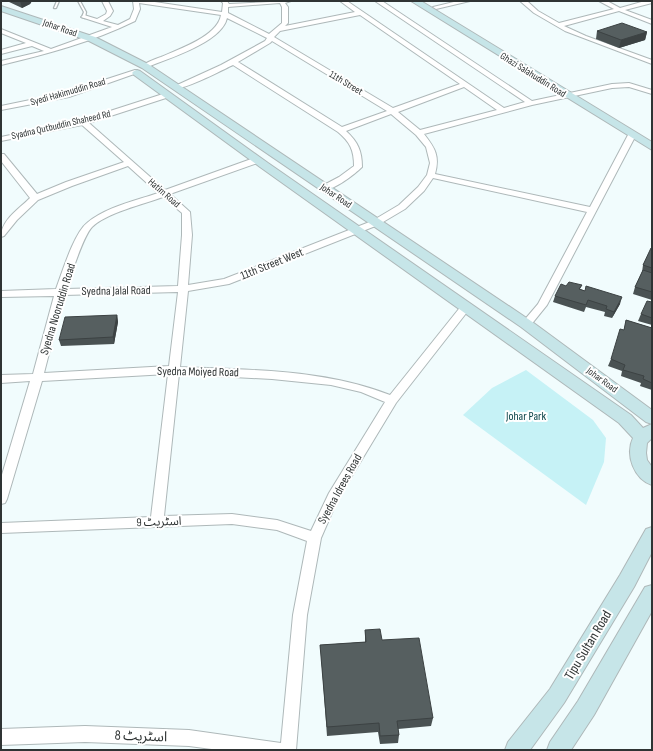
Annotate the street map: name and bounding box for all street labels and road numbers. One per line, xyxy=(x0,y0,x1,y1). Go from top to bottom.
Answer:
street label: Johar Road xyxy=(40,16,79,39)
street label: Ghazi Salahuddin Road xyxy=(498,50,568,100)
street label: 11th Street xyxy=(327,68,365,98)
street label: Syedi Hakimuddin Road xyxy=(29,76,107,108)
street label: Syadna Qutbuddin Shaheed Rd xyxy=(10,108,112,142)
street label: Hatim Road xyxy=(146,176,182,210)
street label: Johar Road xyxy=(317,181,354,211)
street label: 11th Street West xyxy=(238,244,306,283)
street label: Syedna Nooruddin Road xyxy=(37,261,79,357)
street label: Syedna Jalal Road xyxy=(81,283,151,299)
street label: Syedna Moiyed Road xyxy=(157,364,239,380)
street label: Johar Road xyxy=(583,364,620,395)
street label: Syedna Idrees Road xyxy=(315,451,365,527)
street label: اسٹریٹ 9 xyxy=(136,514,182,530)
street label: Tipu Sultan Road xyxy=(561,607,615,683)
street label: اسٹریٹ 8 xyxy=(114,727,168,745)

